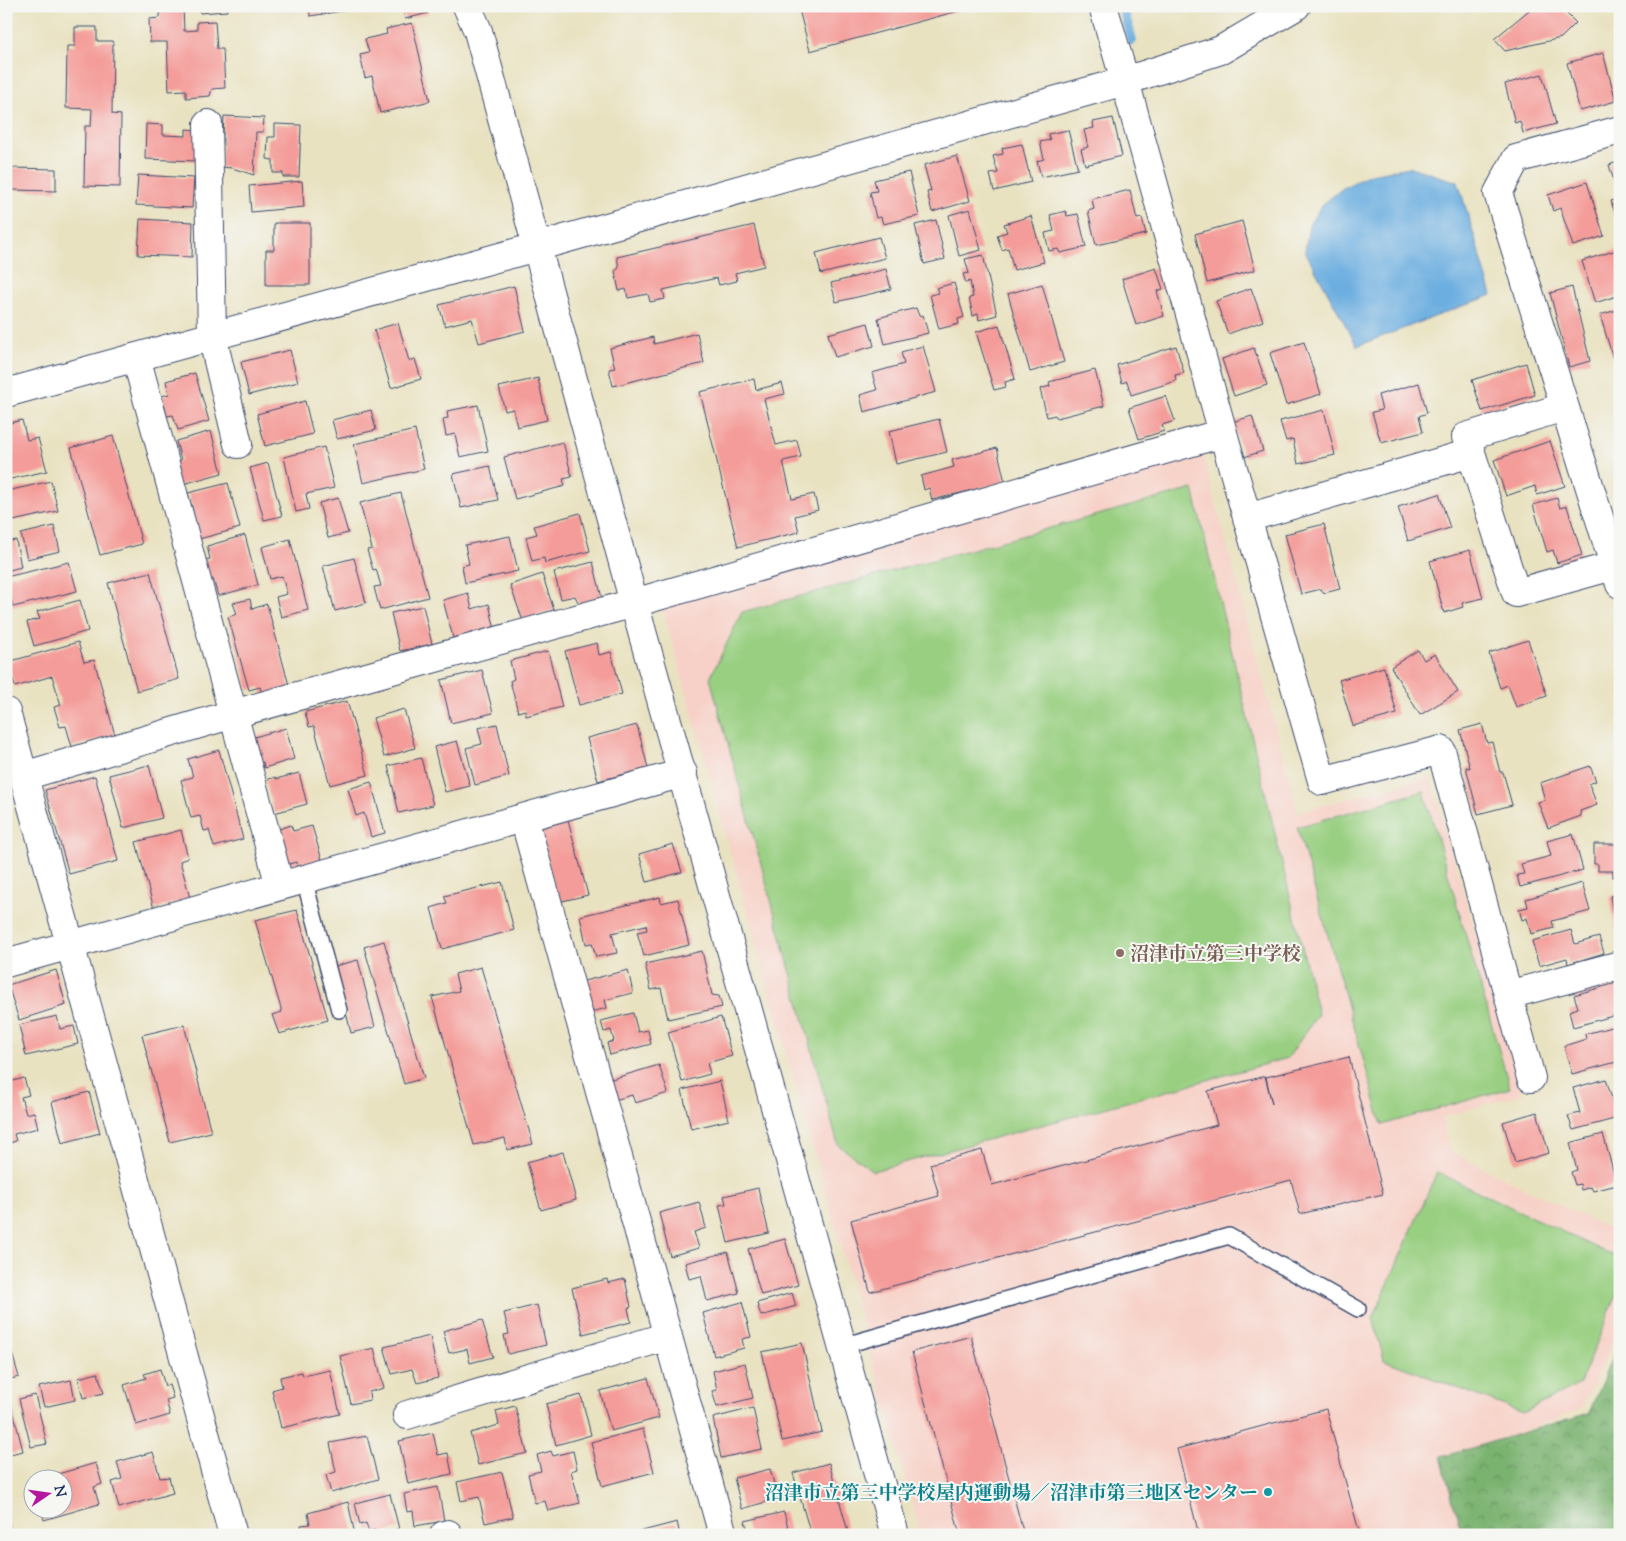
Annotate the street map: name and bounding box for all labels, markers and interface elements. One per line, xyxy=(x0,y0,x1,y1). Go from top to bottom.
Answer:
place label: 沼津市立第三中学校 xyxy=(1130,942,1301,969)
marker: 沼津市立第三中学校 xyxy=(1114,947,1126,959)
north arrow xyxy=(22,1468,72,1518)
place label: 沼津市立第三中学校屋内運動場／沼津市第三地区センター xyxy=(765,1481,1258,1508)
text: N xyxy=(48,1484,70,1499)
marker: 沼津市立第三中学校屋内運動場／沼津市第三地区センター xyxy=(1262,1486,1274,1498)

